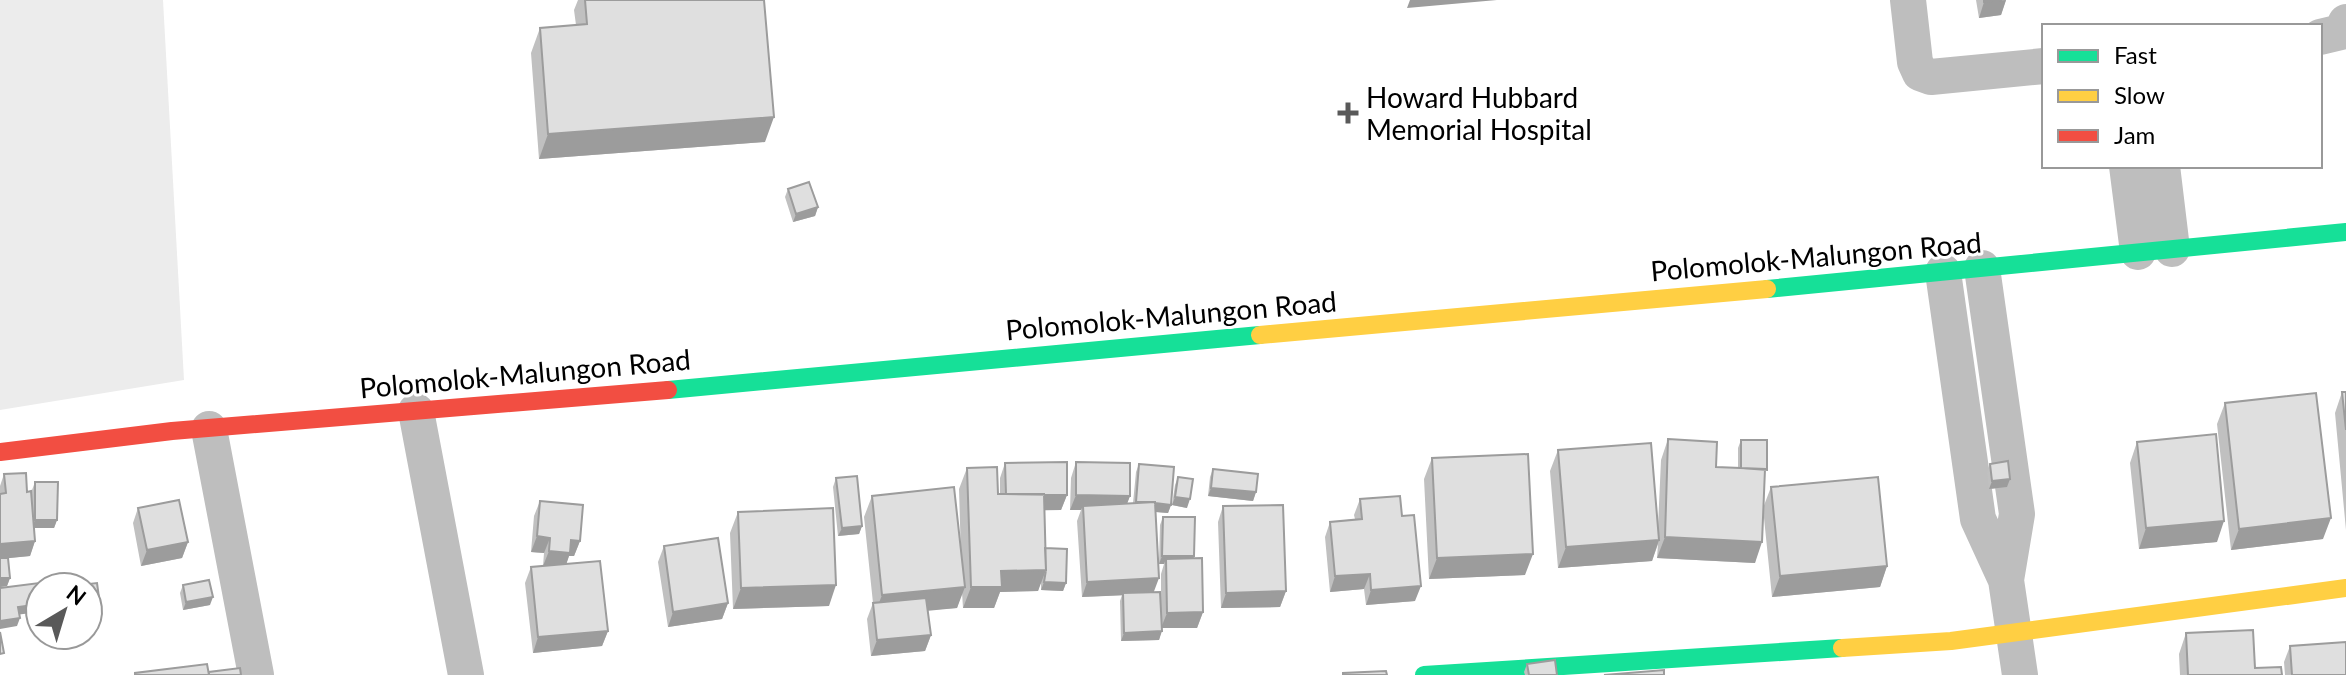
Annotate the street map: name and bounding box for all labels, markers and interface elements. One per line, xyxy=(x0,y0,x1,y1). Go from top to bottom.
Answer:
legend xyxy=(2042,24,2322,168)
text: Fast xyxy=(2114,40,2157,69)
place label: Howard Hubbard Memorial Hospital xyxy=(1366,80,1592,146)
text: Slow xyxy=(2114,80,2165,109)
marker: Howard Hubbard Memorial Hospital xyxy=(1337,102,1359,124)
text: Jam xyxy=(2114,120,2155,149)
street label: Polomolok-Malungon Road xyxy=(1649,225,1983,287)
street label: Polomolok-Malungon Road xyxy=(1004,284,1338,346)
street label: Polomolok-Malungon Road xyxy=(358,342,692,404)
north arrow xyxy=(24,571,104,651)
text: N xyxy=(62,579,92,611)

